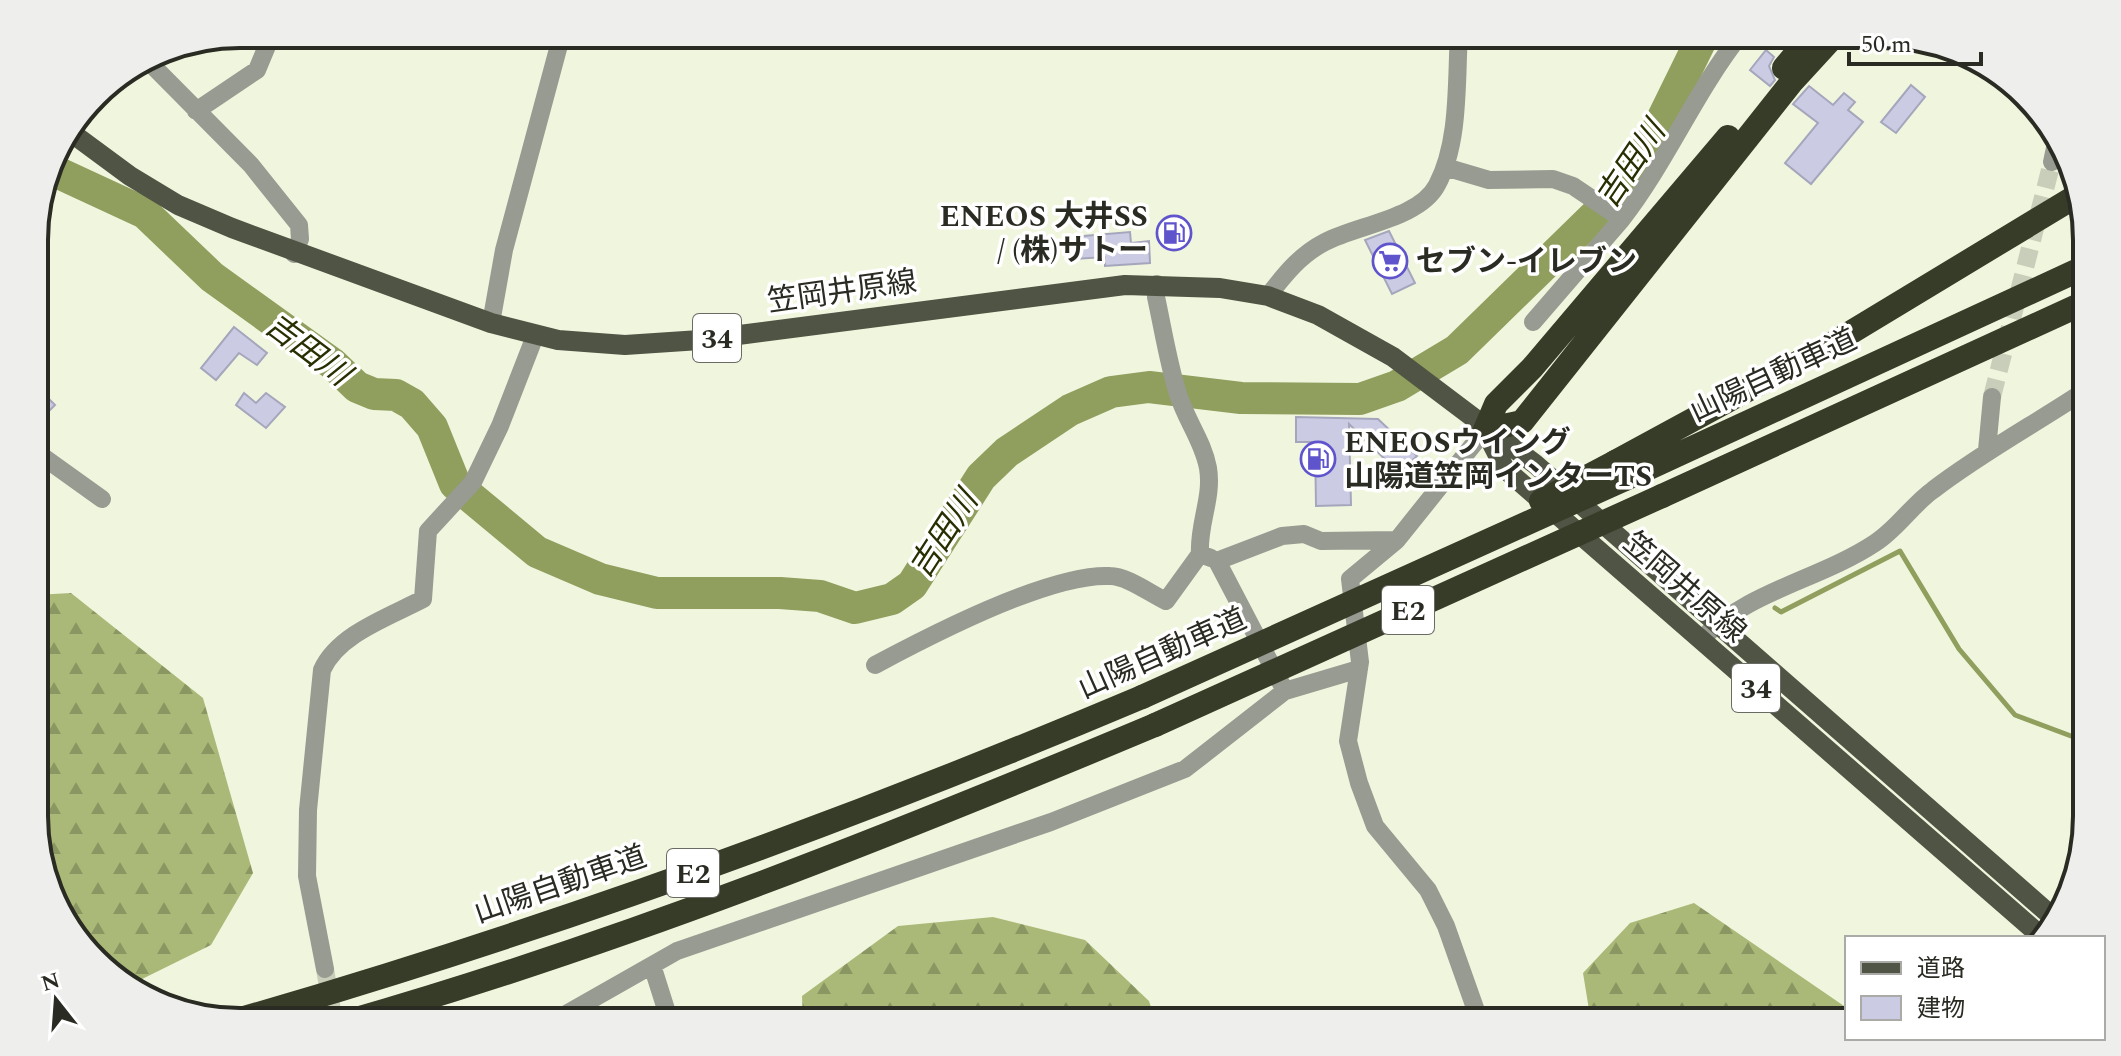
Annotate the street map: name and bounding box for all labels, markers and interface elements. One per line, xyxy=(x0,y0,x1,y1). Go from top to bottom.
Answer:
scale bar xyxy=(1849,16,1981,66)
text: 50 m xyxy=(1861,27,1912,63)
water label: 吉田川 xyxy=(1584,109,1680,218)
place label: ENEOS 大井SS / (株)サトー xyxy=(939,194,1148,274)
fuel station icon: ENEOS 大井SS / (株)サトー xyxy=(1155,214,1193,252)
place label: セブン-イレブン xyxy=(1416,239,1637,285)
supermarket icon: セブン-イレブン xyxy=(1371,242,1409,280)
street label: 笠岡井原線 xyxy=(765,259,920,325)
water label: 吉田川 xyxy=(254,302,363,400)
road number: 34 xyxy=(693,314,741,362)
street label: 山陽自動車道 xyxy=(1682,317,1865,435)
place label: ENEOSウイング 山陽道笠岡インターTS xyxy=(1344,420,1652,500)
fuel station icon: ENEOSウイング 山陽道笠岡インターTS xyxy=(1299,440,1337,478)
water label: 吉田川 xyxy=(898,479,993,588)
street label: 笠岡井原線 xyxy=(1613,521,1756,654)
road number: E2 xyxy=(1382,586,1434,634)
street label: 山陽自動車道 xyxy=(1071,596,1254,712)
road number: 34 xyxy=(1732,664,1780,712)
street label: 山陽自動車道 xyxy=(468,834,653,936)
road number: E2 xyxy=(667,849,719,897)
legend xyxy=(1845,936,2105,1040)
text: 道路 xyxy=(1917,951,1965,987)
north arrow xyxy=(16,960,96,1040)
text: N xyxy=(37,964,64,1001)
text: 建物 xyxy=(1917,991,1965,1027)

